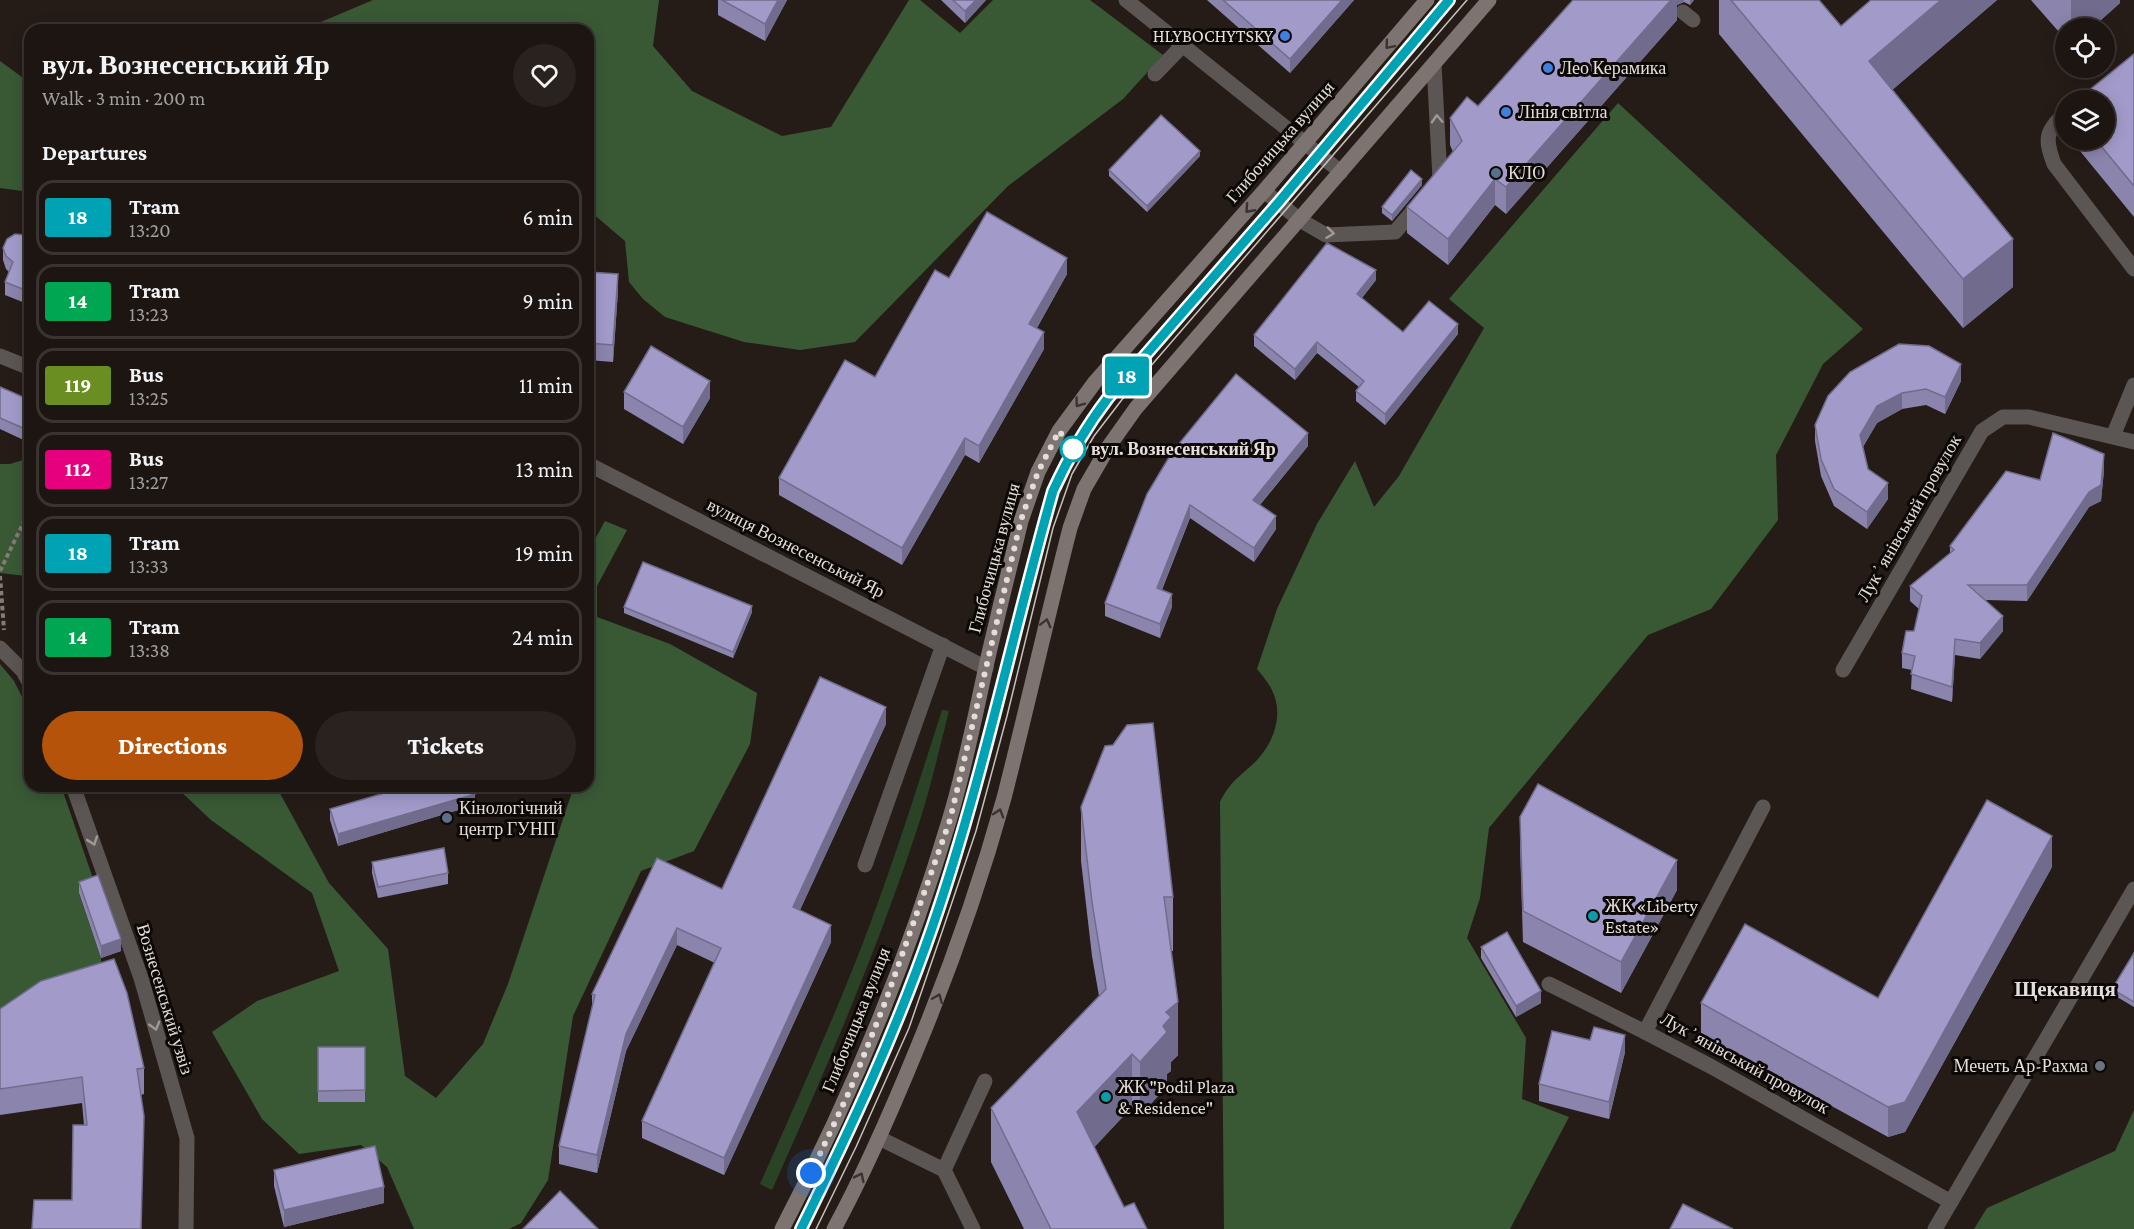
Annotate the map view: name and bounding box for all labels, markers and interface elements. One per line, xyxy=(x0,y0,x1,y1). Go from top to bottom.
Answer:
map controls xyxy=(2055,18,2115,150)
button: locate xyxy=(2055,18,2115,78)
place label: HLYBOCHYTSKY xyxy=(1153,26,1273,46)
marker: HLYBOCHYTSKY xyxy=(1278,29,1292,43)
one-way arrow xyxy=(1385,38,1396,49)
button: heart xyxy=(513,44,576,107)
text: вул. Вознесенський Яр xyxy=(42,49,330,80)
place label: Лео Керамика xyxy=(1560,58,1666,78)
marker: Лео Керамика xyxy=(1541,61,1555,75)
street label: Глибочицька вулиця xyxy=(1222,77,1338,207)
text: Walk · 3 min · 200 m xyxy=(42,87,205,109)
button: layers xyxy=(2055,90,2115,150)
place label: Лінія світла xyxy=(1518,102,1607,122)
marker: Лінія світла xyxy=(1499,105,1513,119)
one-way arrow xyxy=(1430,114,1443,123)
text: Departures xyxy=(42,140,147,165)
place label: КЛО xyxy=(1508,163,1545,183)
marker: КЛО xyxy=(1489,166,1503,180)
text: Tram xyxy=(129,194,180,219)
one-way arrow xyxy=(1245,202,1256,213)
text: 18 xyxy=(68,205,88,229)
text: 6 min xyxy=(522,205,573,230)
text: 13:20 xyxy=(129,219,171,241)
one-way arrow xyxy=(1325,226,1335,239)
text: Tram xyxy=(129,278,180,303)
text: 14 xyxy=(68,289,88,313)
text: 9 min xyxy=(522,289,573,314)
text: 13:23 xyxy=(129,303,169,325)
line badge: 18 xyxy=(1100,356,1154,395)
text: Bus xyxy=(129,362,163,387)
text: 18 xyxy=(1117,364,1137,388)
text: 119 xyxy=(64,373,92,397)
text: 11 min xyxy=(519,373,573,398)
text: 13:25 xyxy=(129,387,169,409)
one-way arrow xyxy=(1076,397,1087,408)
street label: Лукʼянівський провулок xyxy=(1853,431,1965,605)
marker: вул. Вознесенський Яр xyxy=(1060,436,1086,462)
place label: вул. Вознесенський Яр xyxy=(1091,439,1276,459)
text: Bus xyxy=(129,446,163,471)
text: 112 xyxy=(65,457,91,481)
text: 13 min xyxy=(516,457,573,482)
text: 13:27 xyxy=(129,471,168,493)
street label: Глибочицька вулиця xyxy=(964,481,1024,635)
street label: вулиця Вознесенський Яр xyxy=(704,494,888,602)
text: Tram xyxy=(129,530,180,555)
text: 18 xyxy=(68,541,88,565)
text: 19 min xyxy=(515,541,573,566)
text: 13:33 xyxy=(129,555,169,577)
text: Tram xyxy=(129,614,180,639)
one-way arrow xyxy=(1038,619,1051,629)
text: 14 xyxy=(68,625,88,649)
text: 24 min xyxy=(512,625,573,650)
text: 13:38 xyxy=(129,639,170,661)
button: Directions xyxy=(42,711,303,780)
button: Tickets xyxy=(315,711,576,780)
place label: Кінологічний центр ГУНП xyxy=(459,798,563,839)
one-way arrow xyxy=(992,808,1004,819)
marker: Кінологічний центр ГУНП xyxy=(440,811,454,825)
one-way arrow xyxy=(85,835,98,846)
place label: ЖК «Liberty Estate» xyxy=(1605,896,1698,937)
marker: ЖК «Liberty Estate» xyxy=(1586,909,1600,923)
street label: Вознесенський узвіз xyxy=(133,921,197,1077)
street label: Глибочицька вулиця xyxy=(818,945,894,1095)
district label: Щекавиця xyxy=(2014,977,2116,1001)
one-way arrow xyxy=(931,993,943,1004)
street label: Лукʼянівський провулок xyxy=(1657,1008,1833,1118)
one-way arrow xyxy=(148,1020,160,1031)
place label: Мечеть Ар-Рахма xyxy=(1953,1056,2088,1076)
marker: Мечеть Ар-Рахма xyxy=(2093,1059,2107,1073)
place label: ЖК "Podil Plaza & Residence" xyxy=(1118,1077,1235,1118)
marker: ЖК "Podil Plaza & Residence" xyxy=(1099,1090,1113,1104)
your location xyxy=(796,1158,826,1188)
one-way arrow xyxy=(853,1172,865,1183)

